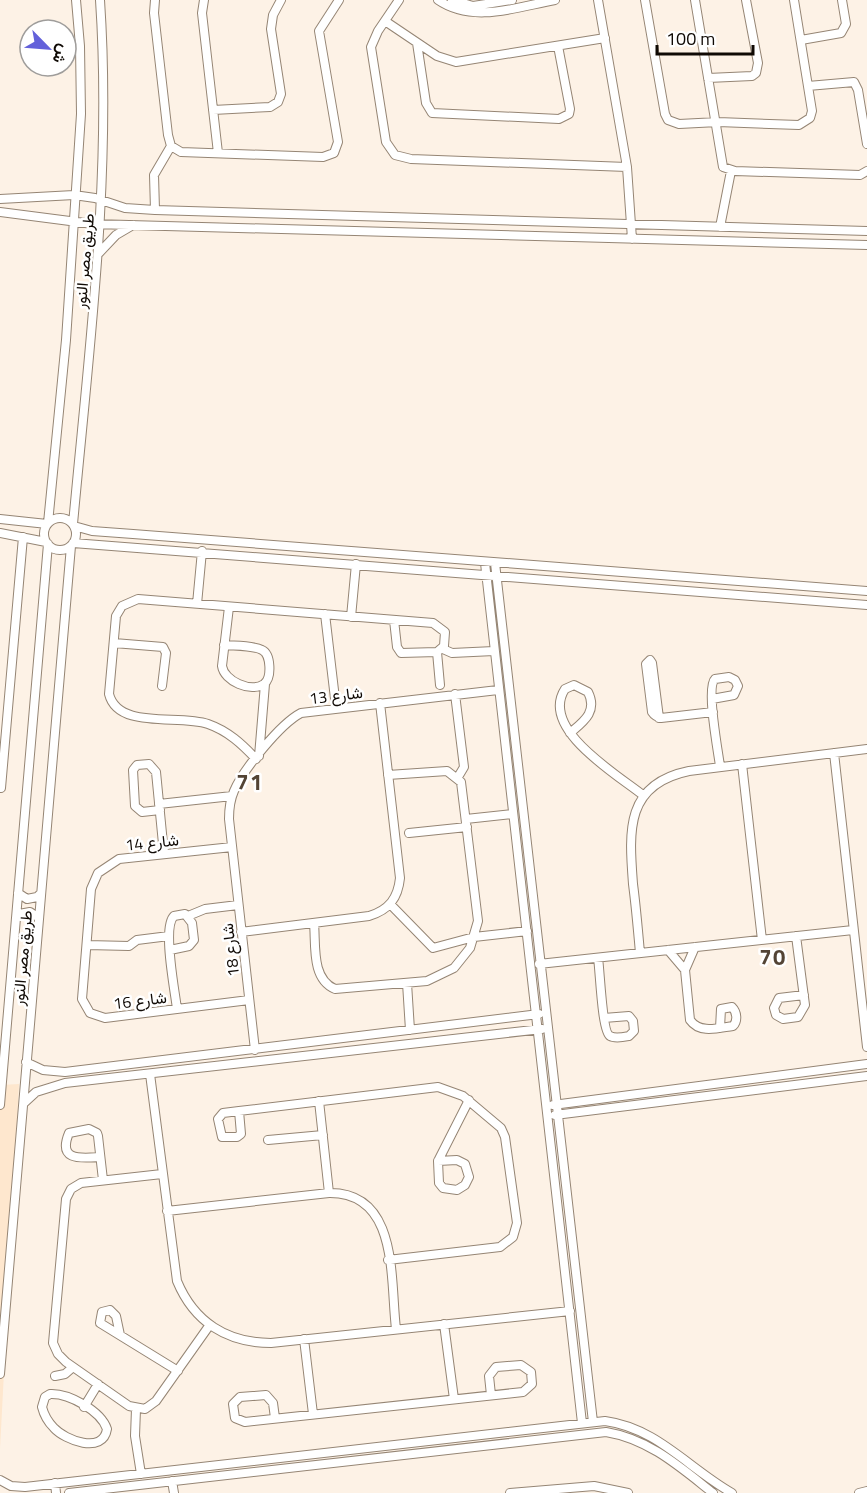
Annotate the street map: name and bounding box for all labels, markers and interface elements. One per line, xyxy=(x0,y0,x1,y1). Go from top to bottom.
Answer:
north arrow xyxy=(18,18,78,78)
scale bar xyxy=(657,18,753,56)
text: 100 m xyxy=(666,25,715,52)
text: ش xyxy=(47,41,77,68)
street label: طريق مصر النور xyxy=(68,212,100,311)
street label: شارع 13 xyxy=(308,680,364,710)
district label: 71 xyxy=(236,765,264,799)
street label: شارع 14 xyxy=(124,827,180,857)
street label: طريق مصر النور xyxy=(6,909,38,1008)
street label: شارع 18 xyxy=(215,922,245,978)
district label: 70 xyxy=(759,940,787,974)
street label: شارع 16 xyxy=(112,985,168,1015)

